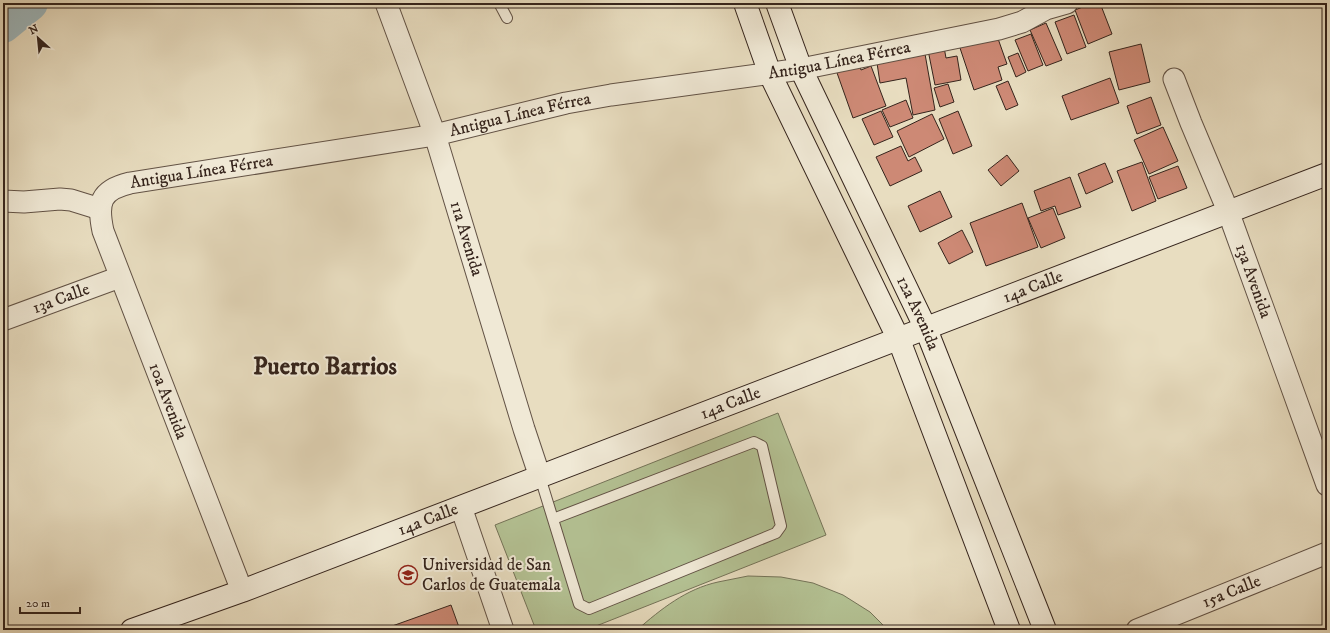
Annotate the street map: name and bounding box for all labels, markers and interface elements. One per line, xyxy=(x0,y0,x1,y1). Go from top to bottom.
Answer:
north arrow xyxy=(18,18,58,58)
text: N xyxy=(27,22,41,38)
street label: Antigua Línea Férrea xyxy=(767,36,913,84)
street label: Antigua Línea Férrea xyxy=(447,88,593,142)
street label: Antigua Línea Férrea xyxy=(128,150,275,194)
street label: 11a Avenida xyxy=(445,198,488,280)
street label: 13a Avenida xyxy=(1230,241,1277,322)
street label: 14a Calle xyxy=(1000,266,1066,309)
street label: 12a Avenida xyxy=(891,272,945,354)
street label: 13a Calle xyxy=(30,278,93,319)
district label: Puerto Barrios xyxy=(253,351,398,382)
street label: 10a Avenida xyxy=(143,360,193,443)
street label: 14a Calle xyxy=(697,382,764,425)
street label: 14a Calle xyxy=(395,498,461,541)
place label: Universidad de San Carlos de Guatemala xyxy=(422,554,561,596)
school or university icon: Universidad de San Carlos de Guatemala xyxy=(397,564,419,586)
street label: 15a Calle xyxy=(1199,570,1264,613)
scale bar xyxy=(20,589,80,615)
text: 20 m xyxy=(26,596,50,611)

